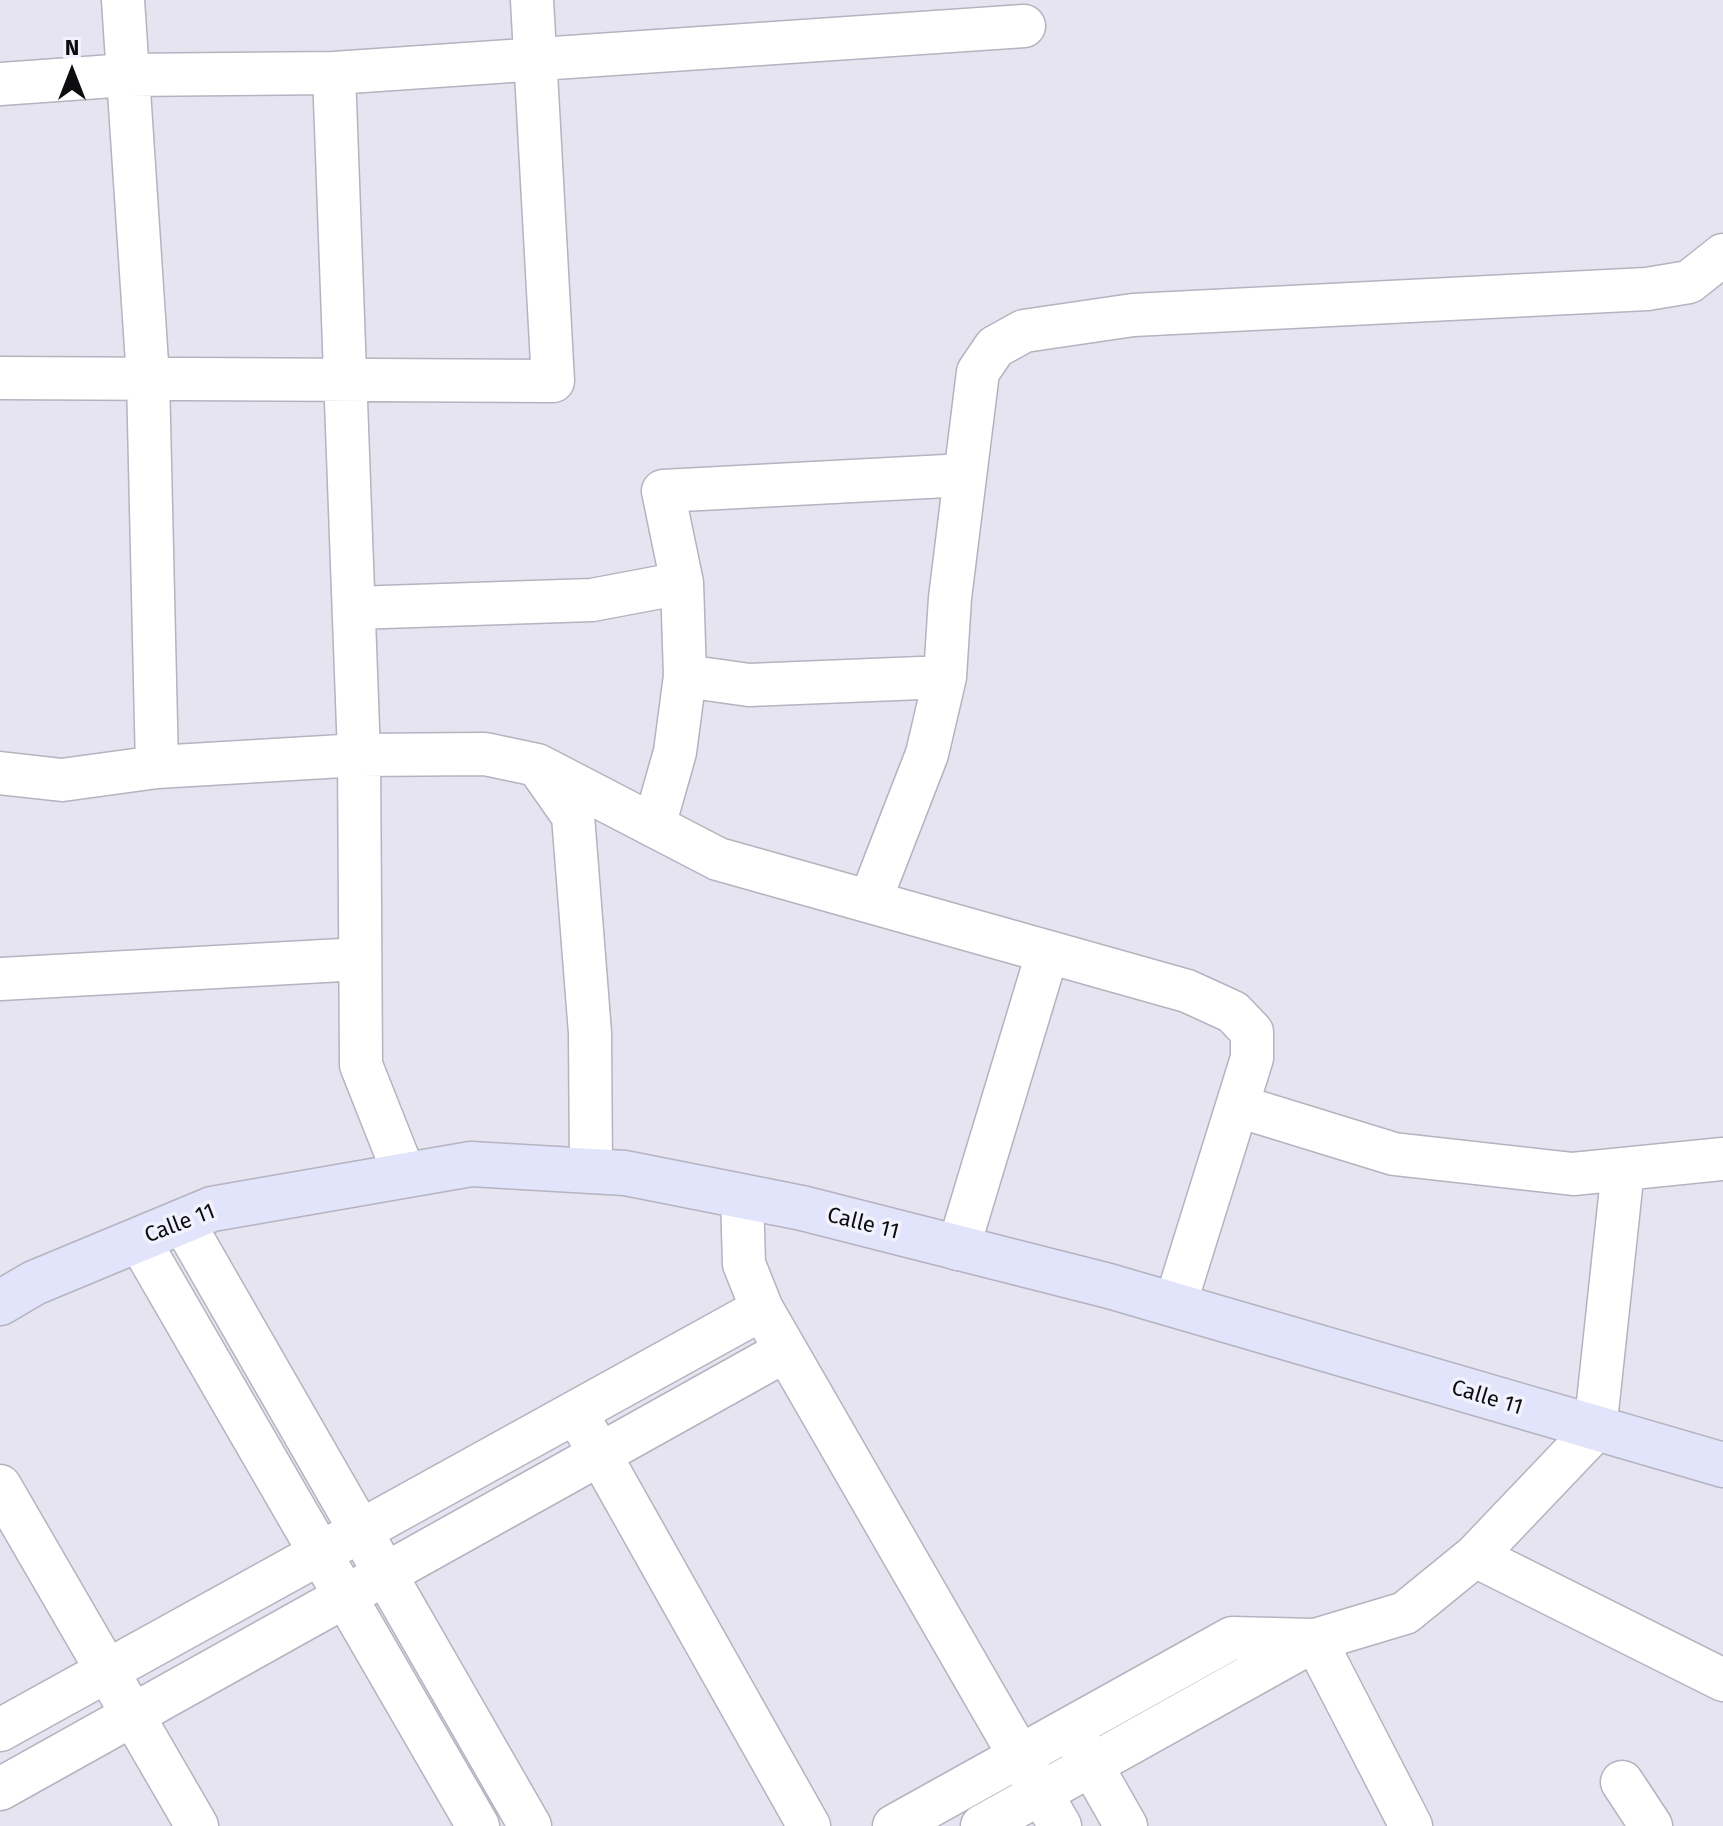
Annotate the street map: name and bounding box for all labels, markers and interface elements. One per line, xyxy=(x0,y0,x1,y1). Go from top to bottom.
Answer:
north arrow xyxy=(32,32,112,112)
text: N xyxy=(65,34,79,61)
street label: Calle 11 xyxy=(141,1199,219,1249)
street label: Calle 11 xyxy=(824,1202,902,1246)
street label: Calle 11 xyxy=(1448,1375,1526,1421)

